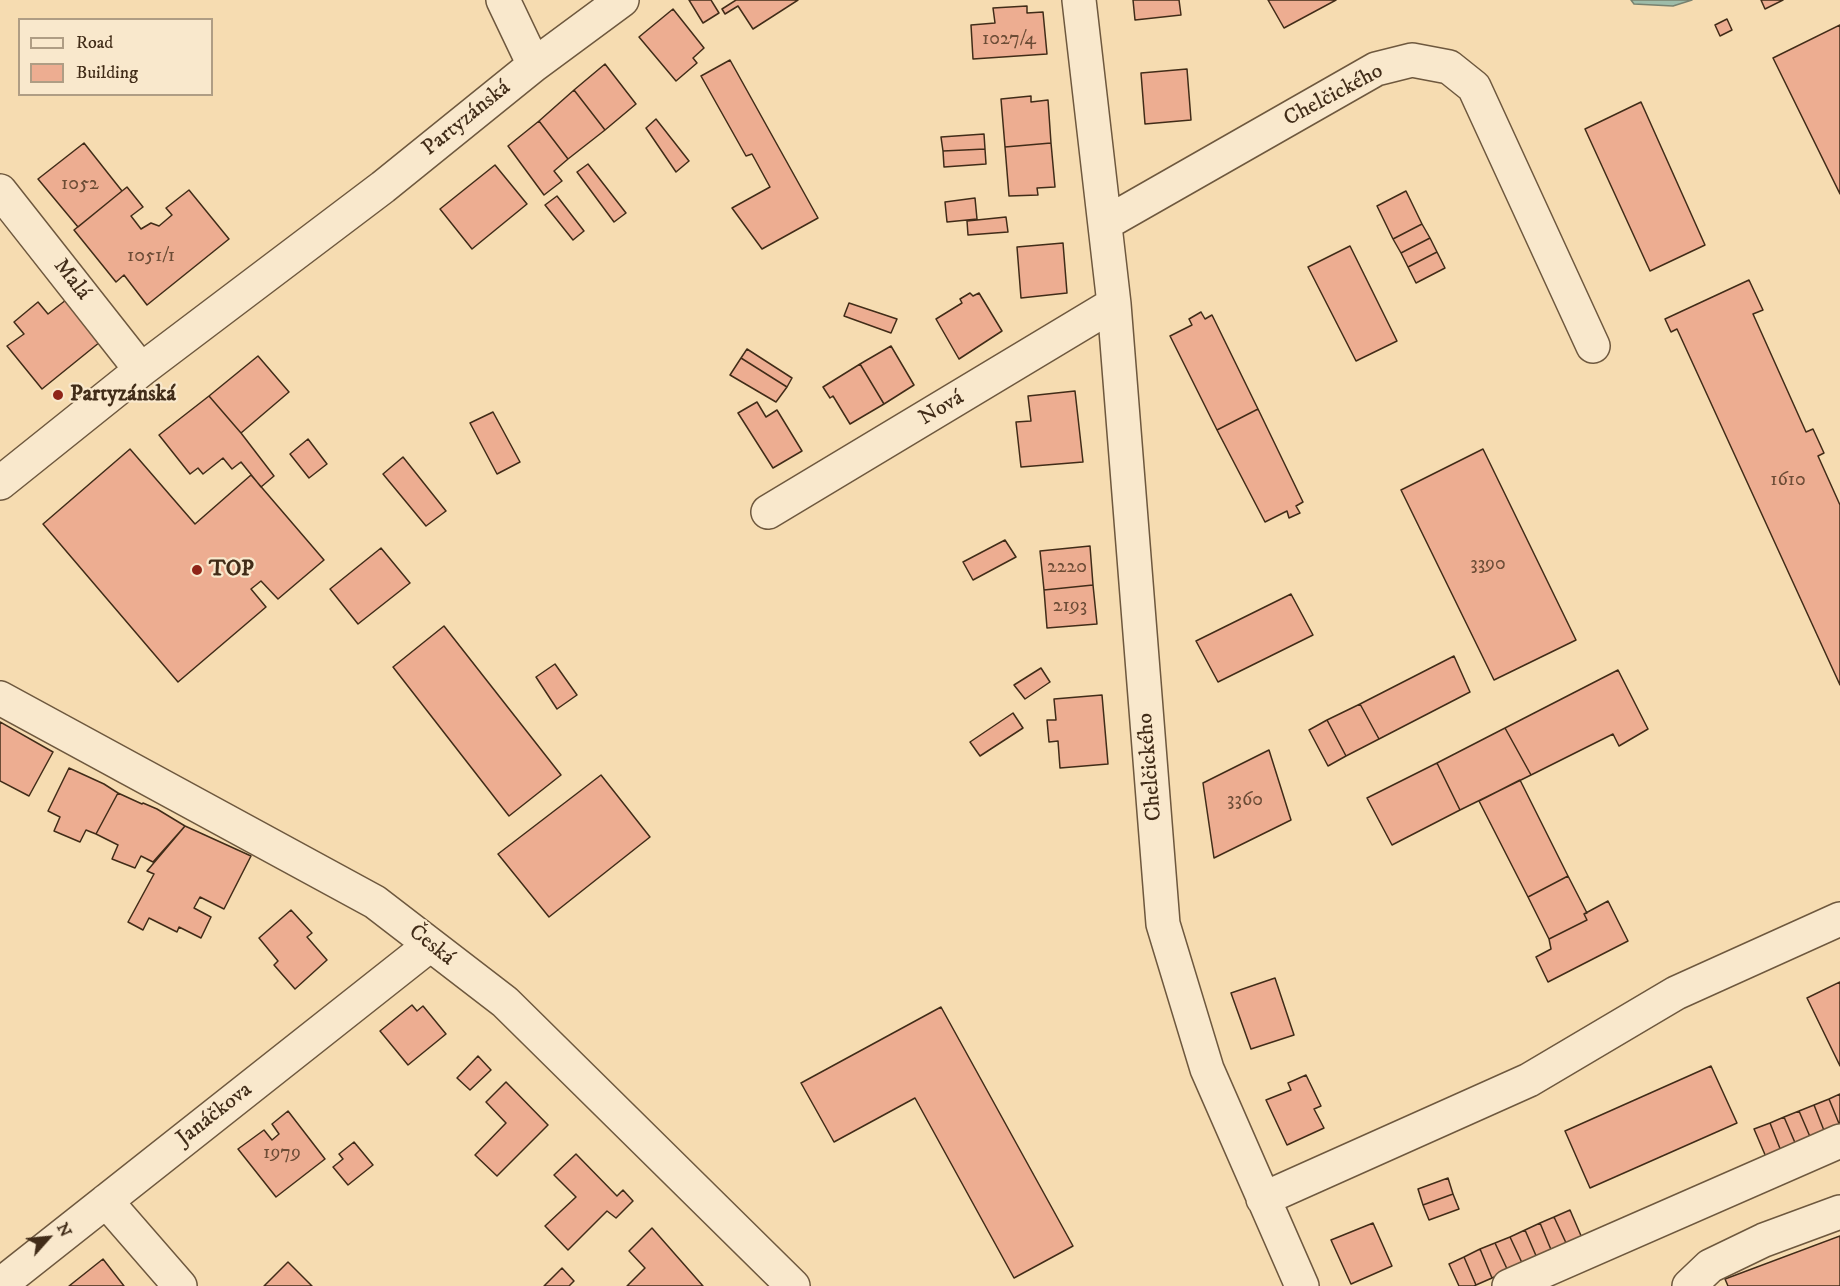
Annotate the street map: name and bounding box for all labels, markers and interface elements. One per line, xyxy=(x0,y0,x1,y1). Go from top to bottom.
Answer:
legend xyxy=(18,18,213,96)
house number: 1027/4 xyxy=(982,28,1036,52)
text: Road xyxy=(76,32,113,54)
street label: Chelčického xyxy=(1280,59,1388,133)
text: Building xyxy=(76,62,138,84)
street label: Partyzánská xyxy=(418,75,516,163)
house number: 1052 xyxy=(61,173,99,197)
house number: 1051/1 xyxy=(127,245,175,269)
street label: Malá xyxy=(47,254,95,306)
place label: Partyzánská xyxy=(70,382,176,408)
street label: Nová xyxy=(915,385,969,433)
marker: Partyzánská xyxy=(51,388,65,402)
house number: 1610 xyxy=(1770,469,1806,493)
house number: 3390 xyxy=(1470,553,1506,577)
house number: 2220 xyxy=(1047,556,1087,580)
place label: TOP xyxy=(209,557,254,583)
marker: TOP xyxy=(190,563,204,577)
house number: 2193 xyxy=(1053,595,1087,619)
street label: Chelčického xyxy=(1133,712,1169,822)
house number: 3360 xyxy=(1227,789,1263,813)
street label: Česká xyxy=(403,920,459,972)
street label: Janáčkova xyxy=(172,1077,258,1153)
house number: 1979 xyxy=(263,1142,301,1166)
north arrow xyxy=(18,1208,78,1268)
text: N xyxy=(52,1219,76,1240)

